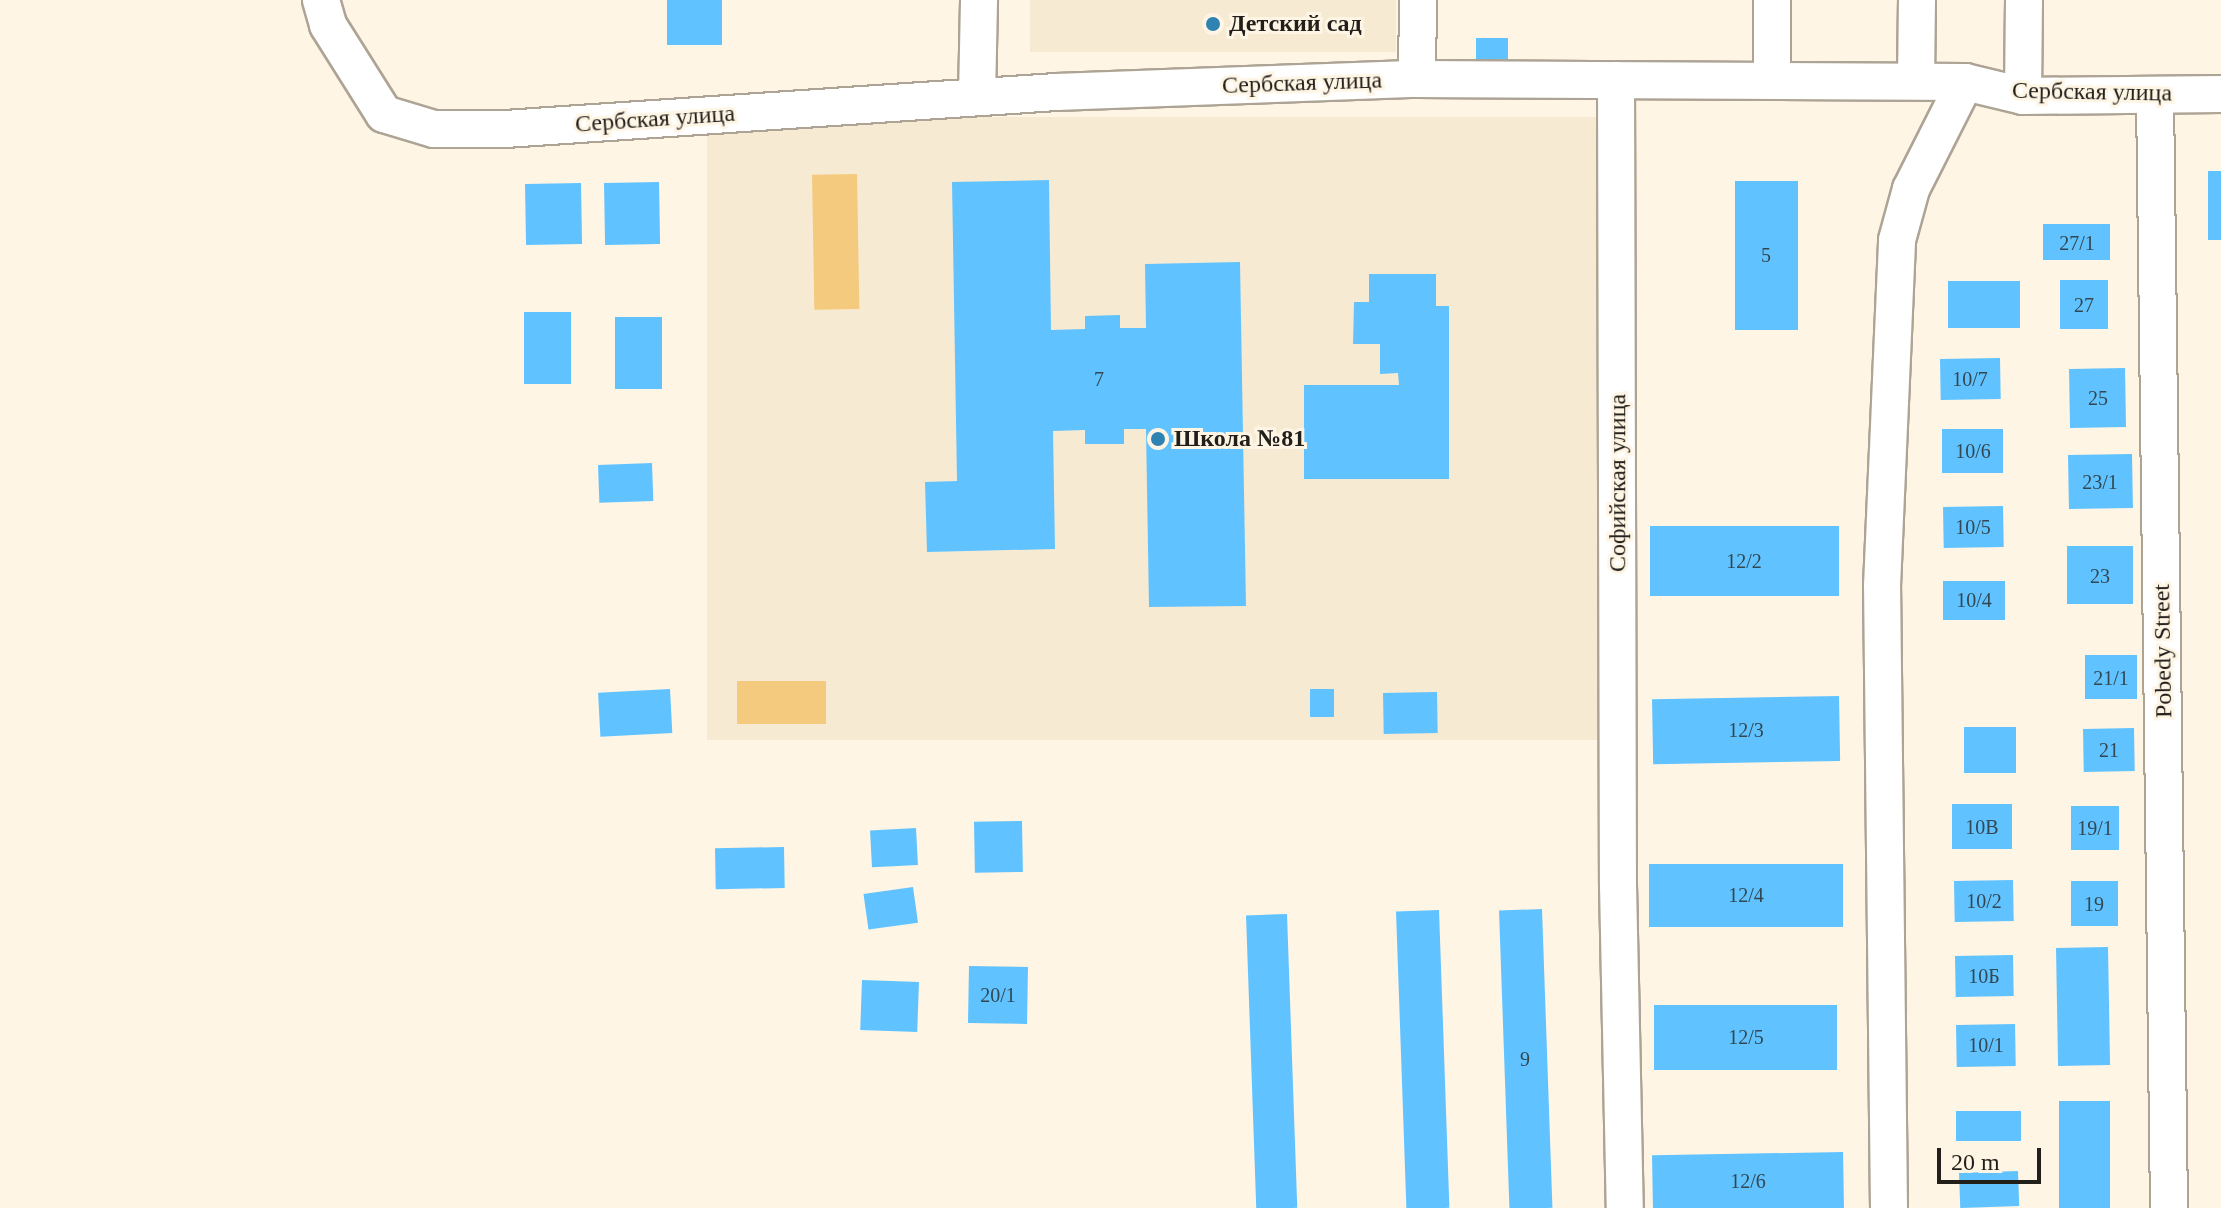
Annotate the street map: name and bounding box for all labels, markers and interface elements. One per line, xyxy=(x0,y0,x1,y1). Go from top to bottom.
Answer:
place label: Детский сад xyxy=(1229,10,1362,38)
marker: Детский сад xyxy=(1204,15,1222,33)
street label: Сербская улица xyxy=(1222,66,1382,100)
street label: Сербская улица xyxy=(2012,76,2172,108)
street label: Сербская улица xyxy=(574,99,736,139)
house number: 27/1 xyxy=(2059,231,2095,255)
house number: 5 xyxy=(1761,243,1771,267)
house number: 27 xyxy=(2074,293,2094,317)
house number: 7 xyxy=(1094,367,1104,391)
house number: 10/7 xyxy=(1952,367,1988,391)
house number: 25 xyxy=(2088,386,2108,410)
street label: Софийская улица xyxy=(1604,394,1632,572)
place label: Школа №81 xyxy=(1174,425,1305,453)
marker: Школа №81 xyxy=(1149,430,1167,448)
house number: 10/6 xyxy=(1955,439,1991,463)
house number: 23/1 xyxy=(2082,470,2118,494)
house number: 10/5 xyxy=(1955,515,1991,539)
house number: 12/2 xyxy=(1726,549,1762,573)
house number: 23 xyxy=(2090,564,2110,588)
street label: Pobedy Street xyxy=(2147,584,2179,718)
house number: 10/4 xyxy=(1956,588,1992,612)
house number: 21/1 xyxy=(2093,666,2129,690)
house number: 12/3 xyxy=(1728,718,1764,742)
house number: 21 xyxy=(2099,738,2119,762)
house number: 10В xyxy=(1965,815,1999,839)
house number: 19/1 xyxy=(2077,816,2113,840)
house number: 12/4 xyxy=(1728,883,1764,907)
house number: 10/2 xyxy=(1966,889,2002,913)
house number: 19 xyxy=(2084,892,2104,916)
house number: 10Б xyxy=(1968,964,2000,988)
house number: 20/1 xyxy=(980,983,1016,1007)
house number: 12/5 xyxy=(1728,1025,1764,1049)
house number: 10/1 xyxy=(1968,1033,2004,1057)
house number: 9 xyxy=(1520,1047,1530,1071)
scale bar xyxy=(1941,1132,2045,1182)
text: 20 m xyxy=(1951,1149,2000,1175)
house number: 12/6 xyxy=(1730,1169,1766,1193)

